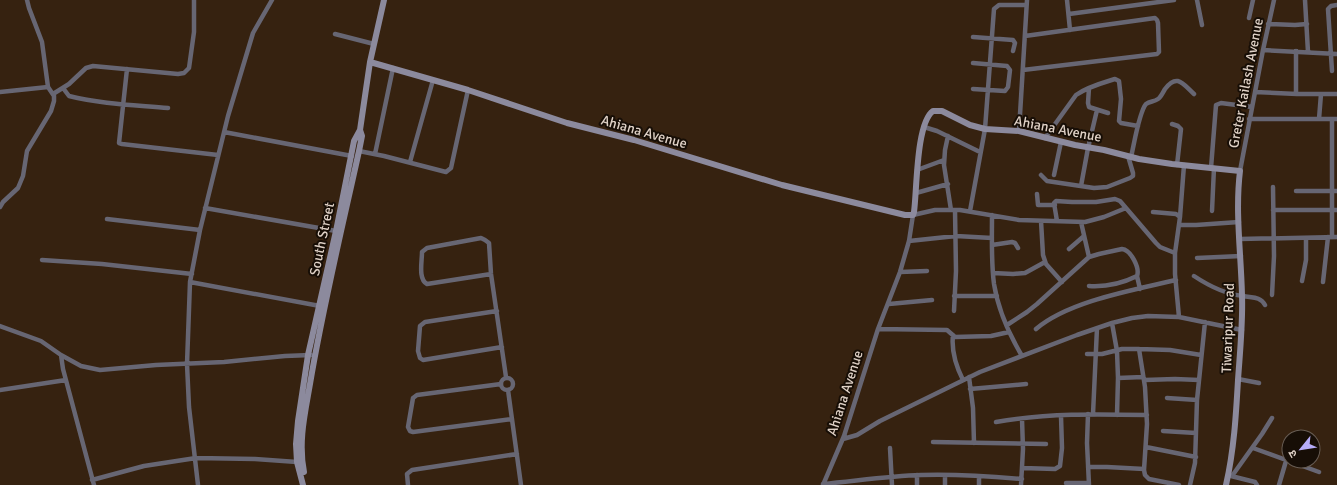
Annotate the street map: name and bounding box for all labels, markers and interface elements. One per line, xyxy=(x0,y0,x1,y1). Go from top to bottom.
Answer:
street label: Greter Kailash Avenue xyxy=(1225,17,1267,149)
street label: Ahiana Avenue xyxy=(599,112,689,152)
street label: Ahiana Avenue xyxy=(1013,112,1103,146)
street label: South Street xyxy=(306,201,338,277)
street label: Tiwaripur Road xyxy=(1218,283,1238,373)
street label: Ahiana Avenue xyxy=(823,348,867,438)
north arrow xyxy=(1281,429,1321,469)
text: उ xyxy=(1285,447,1300,460)

